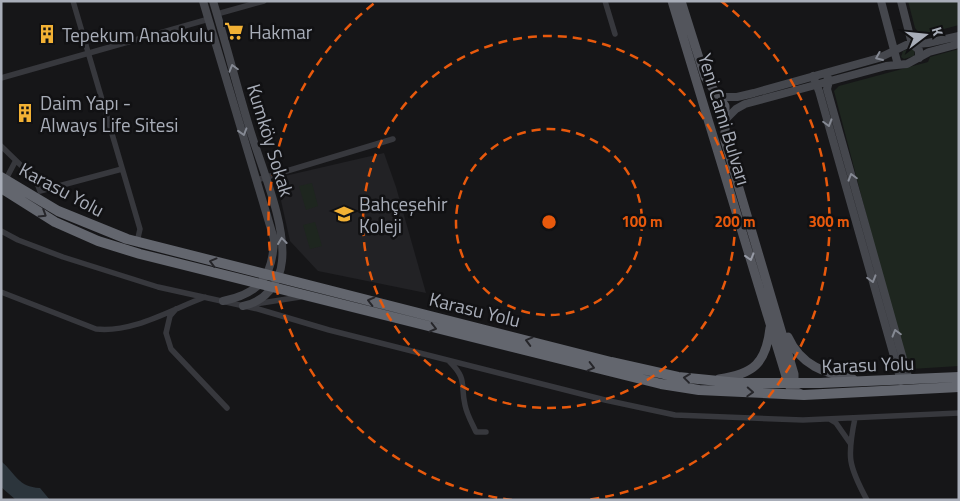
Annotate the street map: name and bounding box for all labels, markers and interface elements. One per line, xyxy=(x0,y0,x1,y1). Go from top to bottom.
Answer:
north arrow xyxy=(900,10,950,60)
place label: Hakmar xyxy=(249,17,313,46)
place label: Tepekum Anaokulu xyxy=(62,20,213,49)
supermarket icon: Hakmar xyxy=(223,20,245,42)
building icon: Tepekum Anaokulu xyxy=(36,23,58,45)
text: K xyxy=(927,24,949,39)
street label: Yeni Cami Bulvarı xyxy=(691,49,759,189)
one-way arrow xyxy=(875,50,884,61)
one-way arrow xyxy=(228,65,238,73)
street label: Kumköy Sokak xyxy=(240,80,302,200)
place label: Daim Yapı - Always Life Sitesi xyxy=(40,88,178,139)
building icon: Daim Yapı - Always Life Sitesi xyxy=(14,102,36,124)
one-way arrow xyxy=(822,118,833,127)
one-way arrow xyxy=(237,127,247,135)
street label: Karasu Yolu xyxy=(14,154,110,224)
one-way arrow xyxy=(847,173,857,181)
place label: Bahçeşehir Koleji xyxy=(359,189,448,240)
school or university icon: Bahçeşehir Koleji xyxy=(333,203,355,225)
one-way arrow xyxy=(37,208,46,217)
text: 100 m xyxy=(621,210,663,233)
text: 200 m xyxy=(714,210,756,233)
text: 300 m xyxy=(808,210,850,233)
centre of rings xyxy=(540,213,558,231)
one-way arrow xyxy=(277,237,288,245)
one-way arrow xyxy=(745,252,755,260)
one-way arrow xyxy=(210,257,218,267)
one-way arrow xyxy=(866,275,877,283)
street label: Karasu Yolu xyxy=(426,284,524,334)
one-way arrow xyxy=(367,296,376,307)
one-way arrow xyxy=(428,322,437,333)
one-way arrow xyxy=(891,329,902,338)
one-way arrow xyxy=(524,336,533,347)
street label: Karasu Yolu xyxy=(821,348,915,380)
one-way arrow xyxy=(586,361,595,372)
one-way arrow xyxy=(682,373,690,384)
one-way arrow xyxy=(747,387,755,398)

